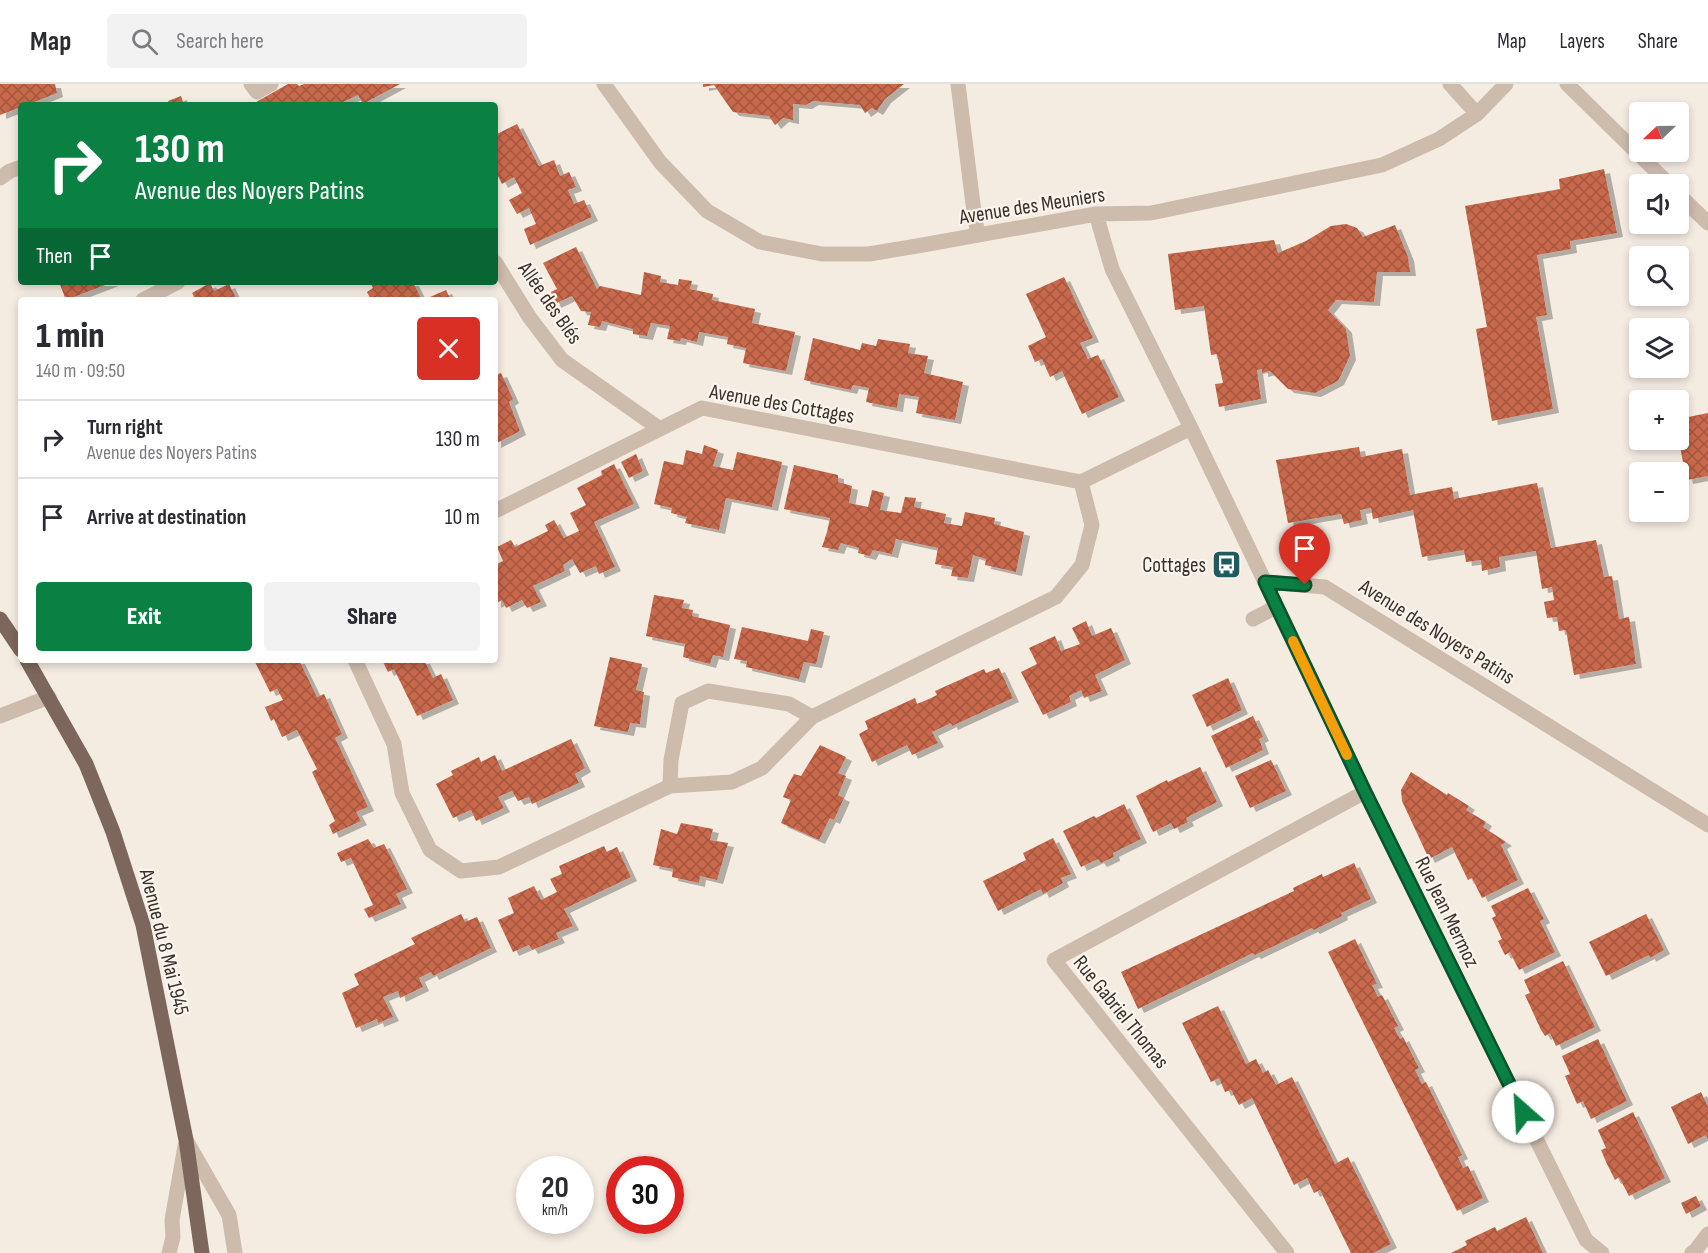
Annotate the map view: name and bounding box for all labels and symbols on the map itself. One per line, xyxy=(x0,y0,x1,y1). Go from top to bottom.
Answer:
north arrow xyxy=(1629,102,1689,162)
street label: Avenue des Meuniers xyxy=(956,182,1107,230)
street label: Allée des Blés xyxy=(512,256,587,349)
street label: Avenue des Cottages xyxy=(707,379,856,429)
pin xyxy=(1279,523,1330,585)
bus stop icon: Cottages xyxy=(1211,549,1243,581)
place label: Cottages xyxy=(1142,553,1206,578)
street label: Avenue des Noyers Patins xyxy=(1354,574,1519,690)
street label: Rue Jean Mermoz xyxy=(1409,853,1485,972)
street label: Avenue du 8 Mai 1945 xyxy=(134,865,194,1018)
street label: Rue Gabriel Thomas xyxy=(1068,950,1174,1074)
position arrow xyxy=(1491,1080,1555,1144)
speed limit sign: 30 xyxy=(606,1156,684,1234)

